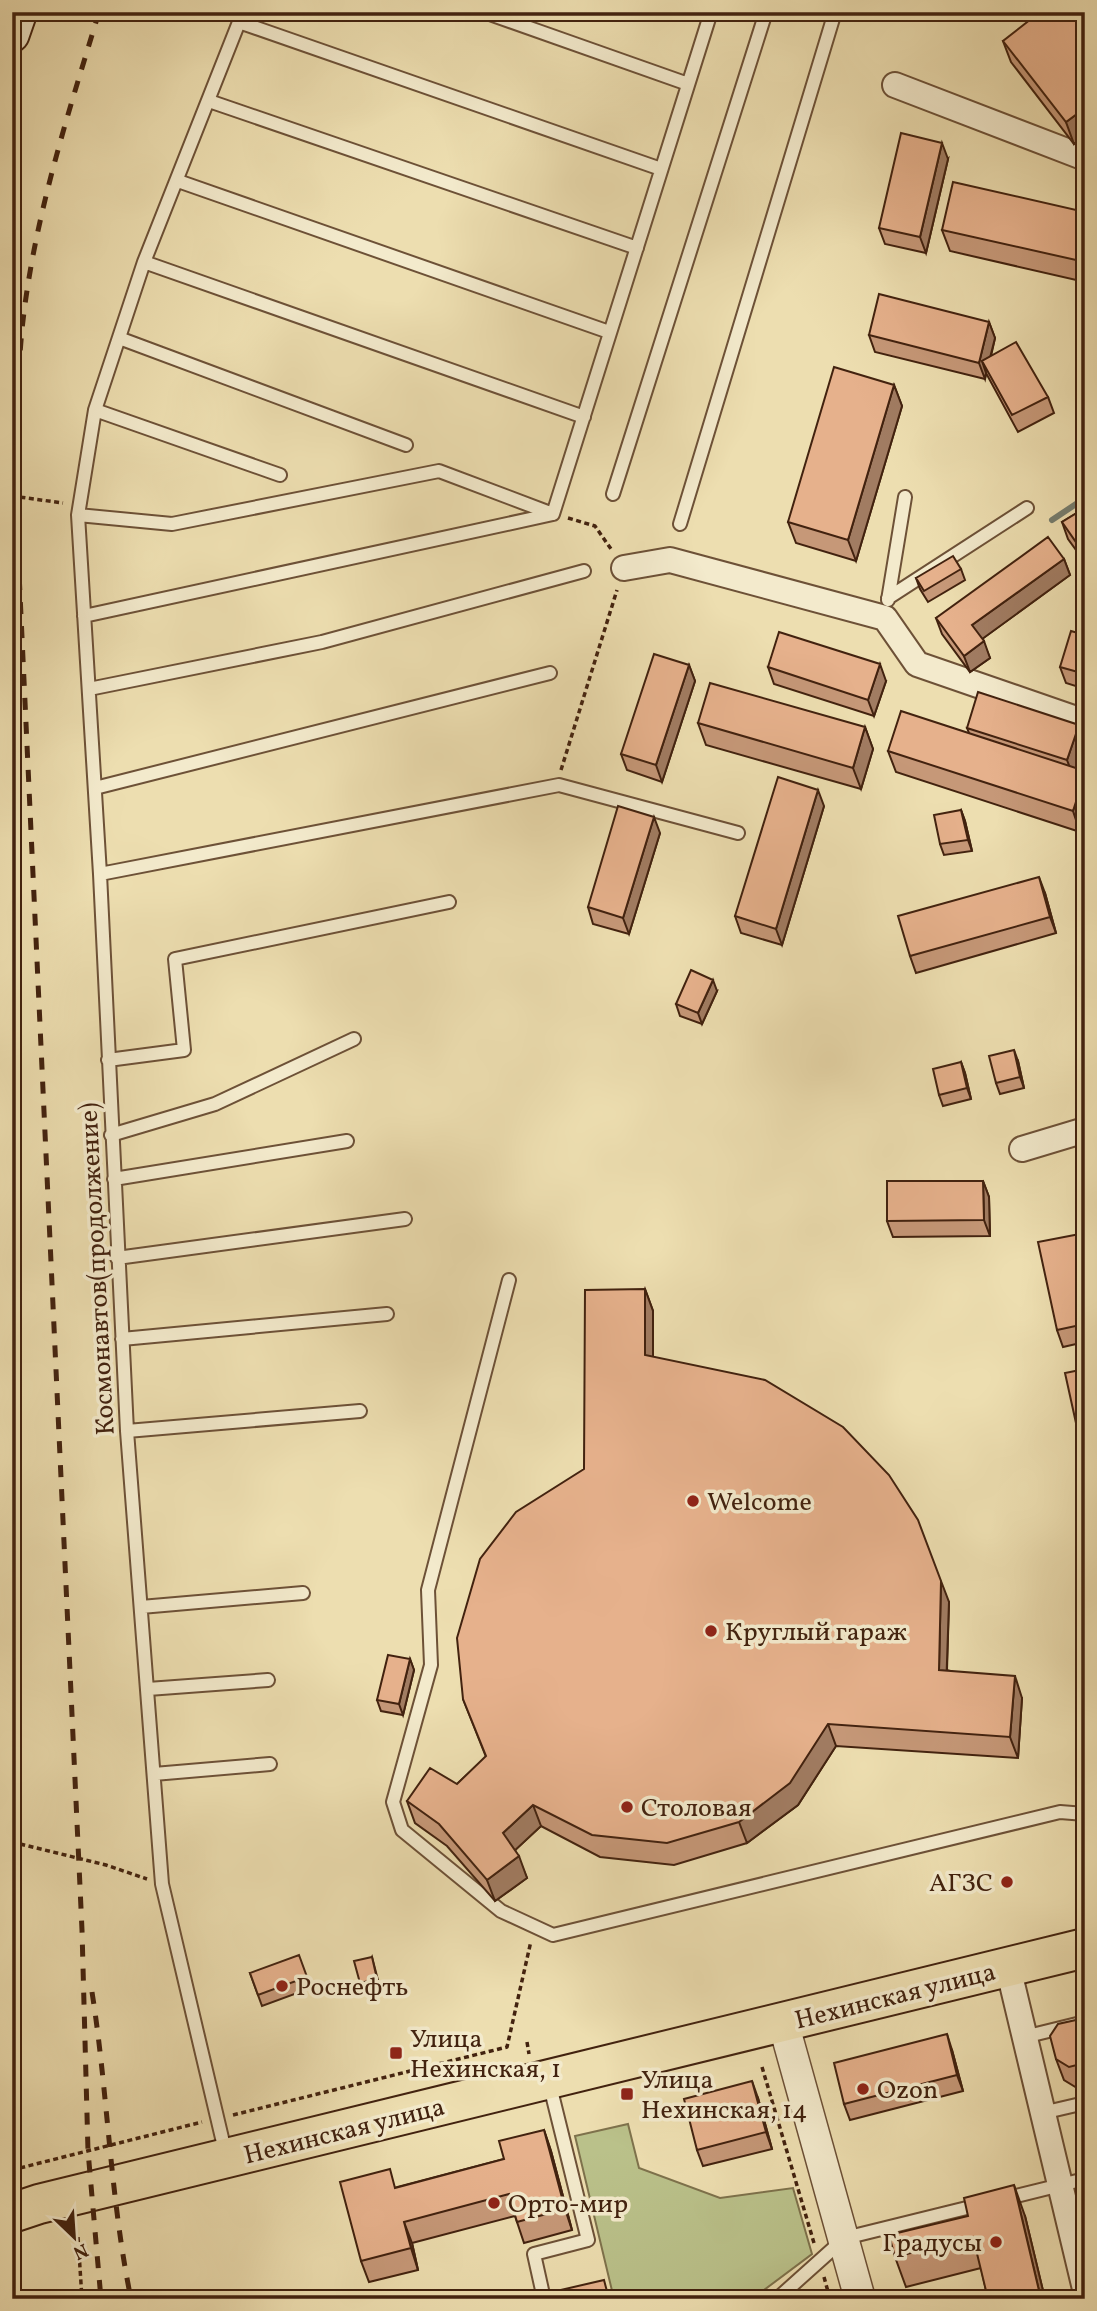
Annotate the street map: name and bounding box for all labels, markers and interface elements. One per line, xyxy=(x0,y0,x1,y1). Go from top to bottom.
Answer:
street label: Космонавтов(продолжение) xyxy=(71,1102,125,1436)
place label: Welcome xyxy=(707,1485,812,1521)
marker: Welcome xyxy=(685,1493,701,1509)
place label: Круглый гараж xyxy=(725,1615,907,1651)
marker: Круглый гараж xyxy=(703,1623,719,1639)
place label: Столовая xyxy=(641,1791,752,1827)
marker: Столовая xyxy=(619,1799,635,1815)
place label: АГЗС xyxy=(929,1866,993,1902)
marker: АГЗС xyxy=(999,1874,1015,1890)
street label: Нехинская улица xyxy=(791,1955,1000,2039)
place label: Роснефть xyxy=(296,1970,408,2006)
marker: Роснефть xyxy=(274,1978,290,1994)
place label: Улица Нехинская, 1 xyxy=(410,2022,561,2088)
marker: Улица Нехинская, 1 xyxy=(388,2045,404,2061)
place label: Улица Нехинская, 14 xyxy=(641,2063,808,2129)
place label: Ozon xyxy=(877,2073,938,2109)
marker: Ozon xyxy=(855,2081,871,2097)
marker: Улица Нехинская, 14 xyxy=(619,2086,635,2102)
street label: Нехинская улица xyxy=(240,2090,449,2174)
place label: Орто-мир xyxy=(508,2187,628,2223)
marker: Орто-мир xyxy=(486,2195,502,2211)
north arrow xyxy=(38,2202,108,2272)
place label: Градусы xyxy=(882,2226,982,2262)
marker: Градусы xyxy=(988,2234,1004,2250)
text: N xyxy=(68,2236,92,2265)

